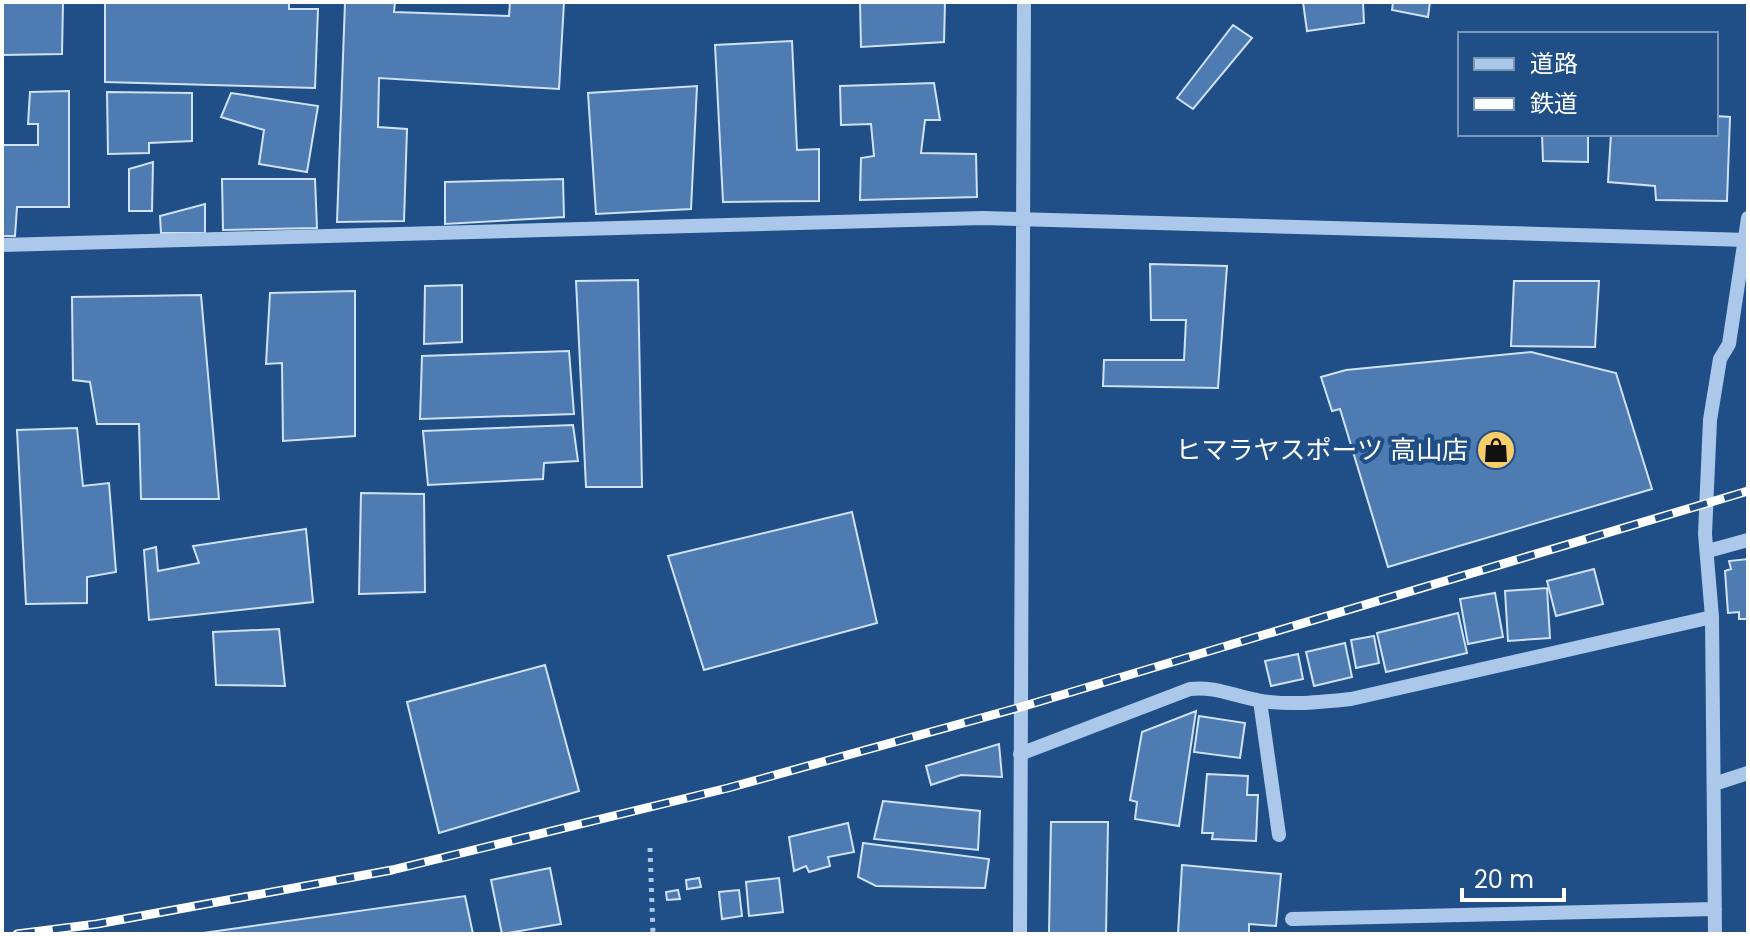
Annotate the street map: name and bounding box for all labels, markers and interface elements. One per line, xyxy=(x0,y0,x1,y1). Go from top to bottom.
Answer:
legend xyxy=(1458,32,1718,136)
text: 道路 xyxy=(1530,47,1578,80)
text: 鉄道 xyxy=(1530,87,1578,120)
shop icon: ヒマラヤスポーツ 高山店 xyxy=(1475,429,1517,471)
place label: ヒマラヤスポーツ 高山店 xyxy=(1176,432,1468,468)
scale bar xyxy=(1462,852,1564,902)
text: 20 m xyxy=(1474,863,1534,896)

